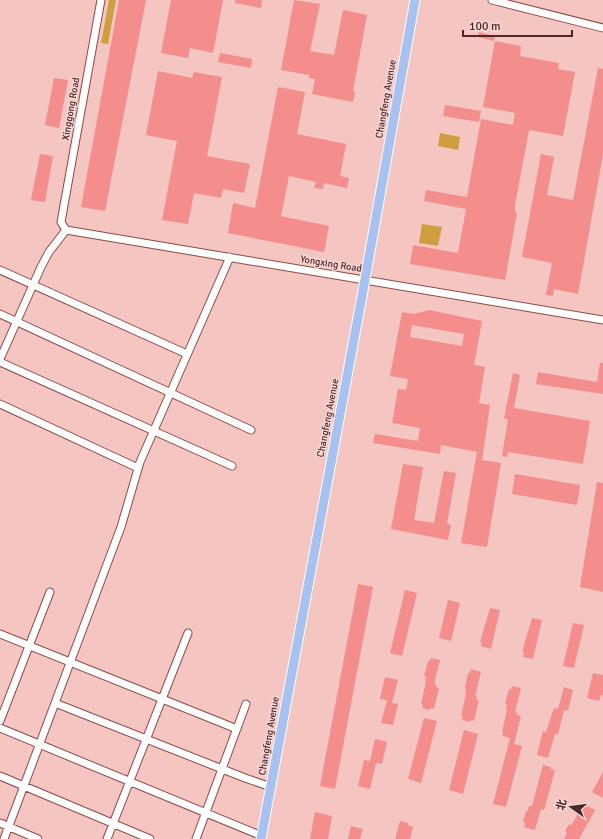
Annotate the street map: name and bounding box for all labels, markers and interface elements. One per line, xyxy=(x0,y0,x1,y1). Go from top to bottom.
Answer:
scale bar xyxy=(463,12,572,38)
text: 100 m xyxy=(469,19,501,34)
street label: Changfeng Avenue xyxy=(373,59,399,139)
street label: Xinggong Road xyxy=(60,76,82,142)
street label: Yongxing Road xyxy=(299,253,363,275)
street label: Changfeng Avenue xyxy=(315,378,341,458)
street label: Changfeng Avenue xyxy=(256,696,282,776)
north arrow xyxy=(551,787,591,827)
text: 北 xyxy=(554,798,569,812)

